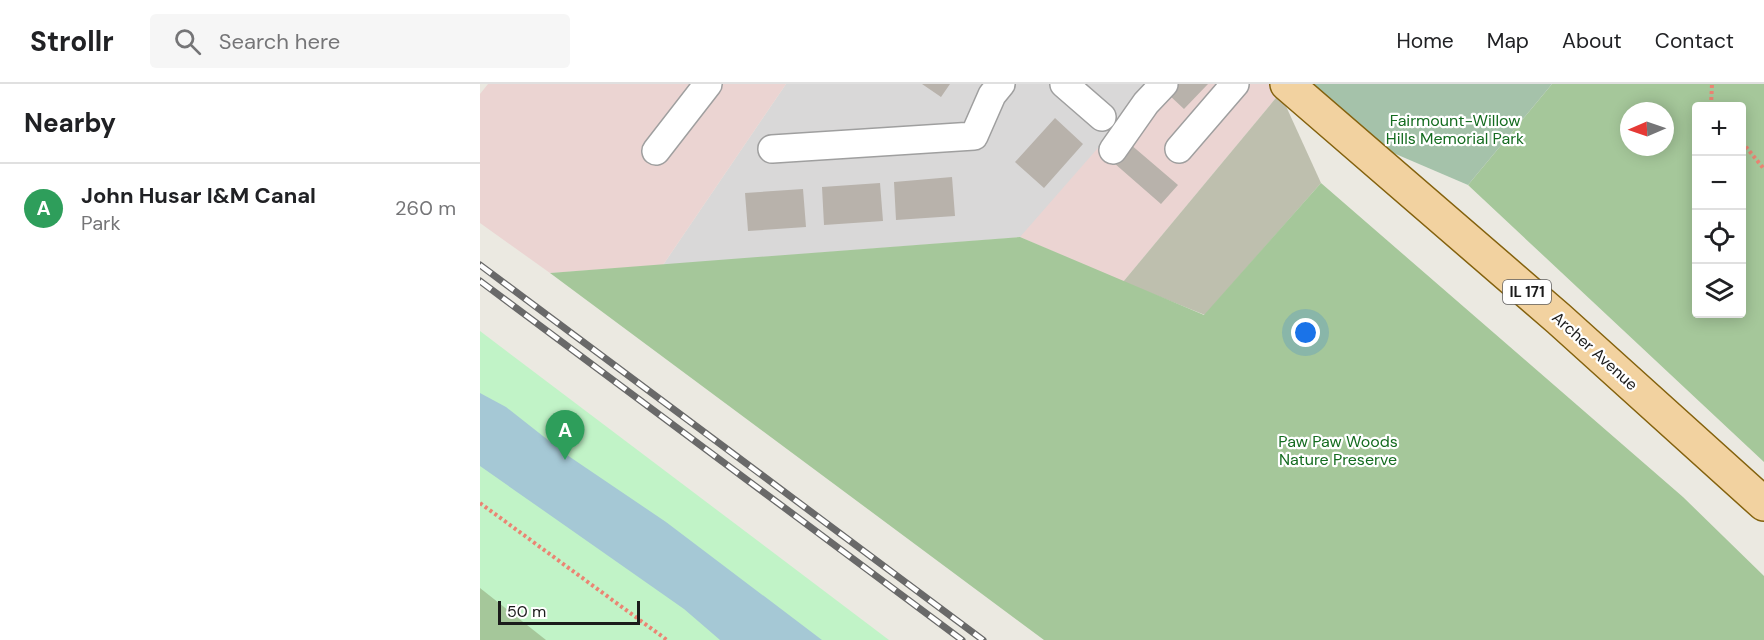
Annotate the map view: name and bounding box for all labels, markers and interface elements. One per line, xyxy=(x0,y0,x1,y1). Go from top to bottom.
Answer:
search box xyxy=(150,14,570,68)
text: Strollr xyxy=(30,23,114,60)
icon: search xyxy=(171,25,204,58)
text: Search here xyxy=(219,27,340,56)
text: Home xyxy=(1396,27,1454,55)
text: Map xyxy=(1487,27,1529,55)
text: About xyxy=(1562,27,1622,55)
text: Contact xyxy=(1655,27,1734,55)
north arrow xyxy=(1620,102,1674,156)
map controls xyxy=(1692,102,1746,318)
button: + xyxy=(1692,102,1746,156)
text: Nearby xyxy=(24,106,116,140)
park label: Fairmount-Willow Hills Memorial Park xyxy=(1386,110,1524,149)
button: − xyxy=(1692,156,1746,210)
text: John Husar I&M Canal xyxy=(81,181,316,210)
text: A xyxy=(36,195,51,221)
text: 260 m xyxy=(395,195,456,221)
text: Park xyxy=(81,210,121,236)
button: locate xyxy=(1692,210,1746,264)
button: layers xyxy=(1692,264,1746,318)
road number: IL 171 xyxy=(1503,280,1551,304)
street label: Archer Avenue xyxy=(1548,307,1642,395)
your location xyxy=(1291,318,1320,347)
pin: A xyxy=(546,410,584,460)
park label: Paw Paw Woods Nature Preserve xyxy=(1278,431,1398,470)
scale bar xyxy=(498,598,640,626)
text: 50 m xyxy=(507,601,546,622)

